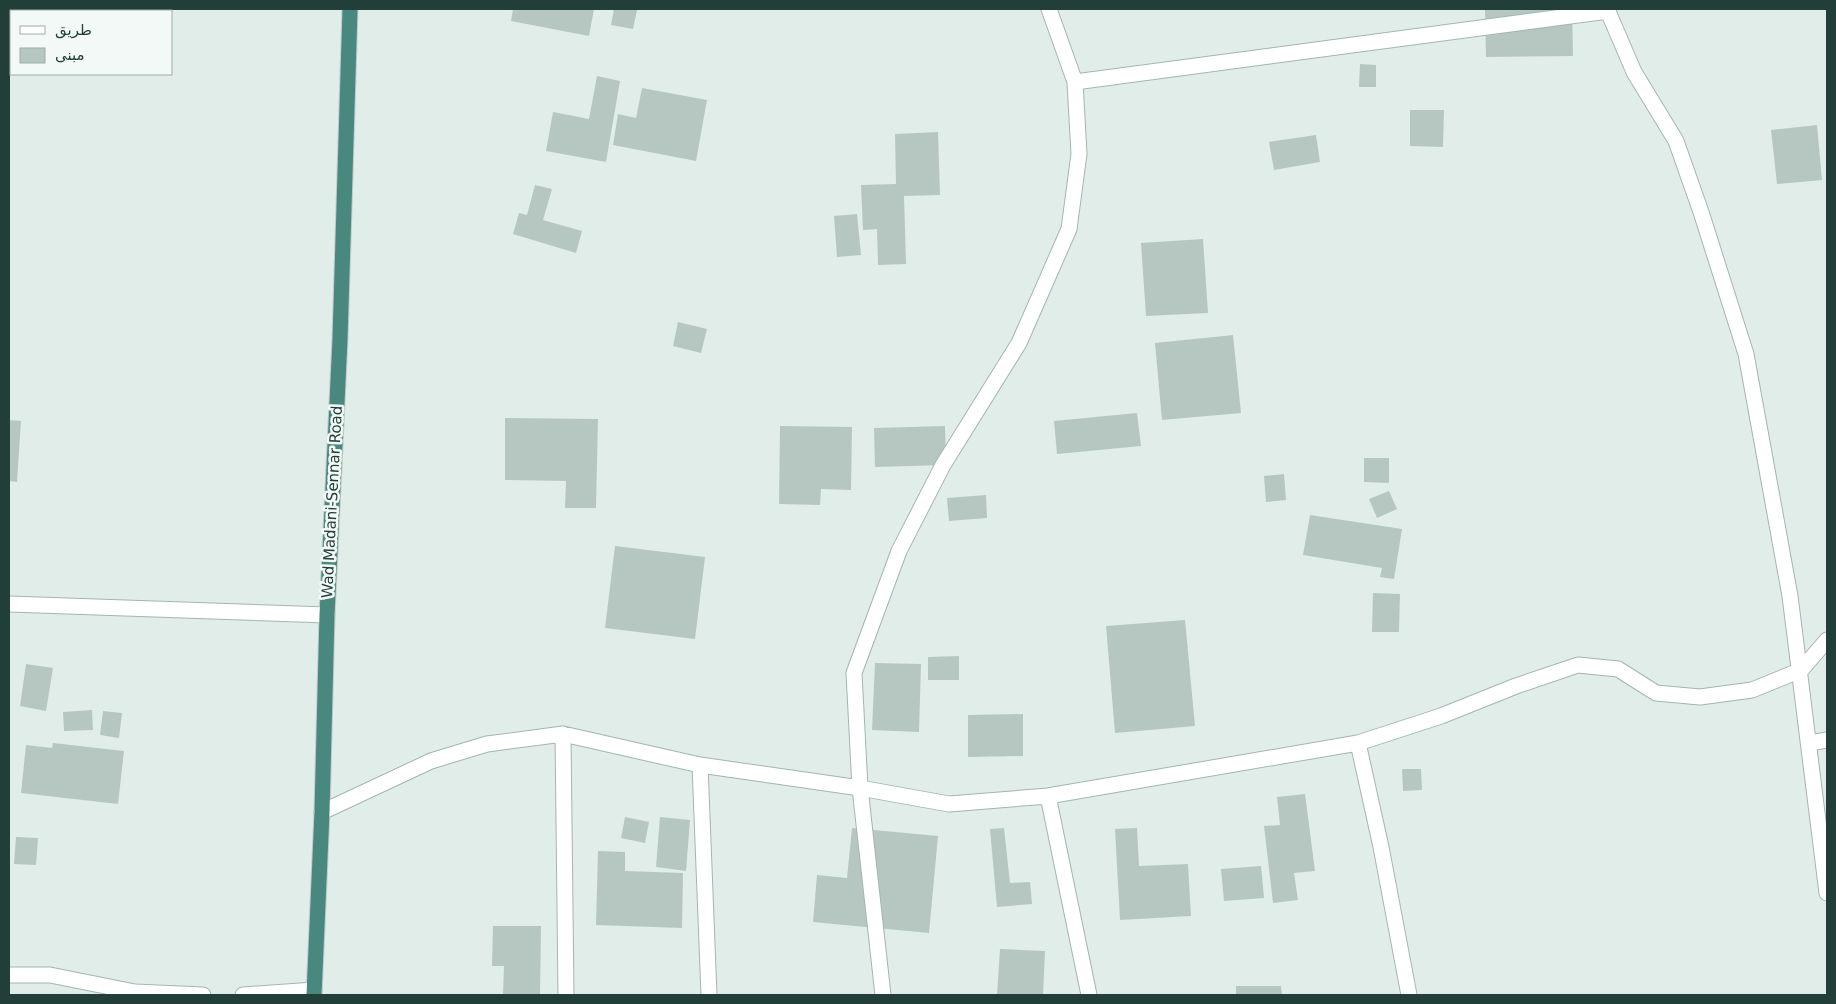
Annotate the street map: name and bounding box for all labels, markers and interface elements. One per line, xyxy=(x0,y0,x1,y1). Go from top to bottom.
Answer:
legend xyxy=(10,10,172,75)
text: طريق xyxy=(55,21,92,39)
text: مبنى xyxy=(55,46,85,64)
street label: Wad Madani-Sennar Road xyxy=(318,405,346,599)

